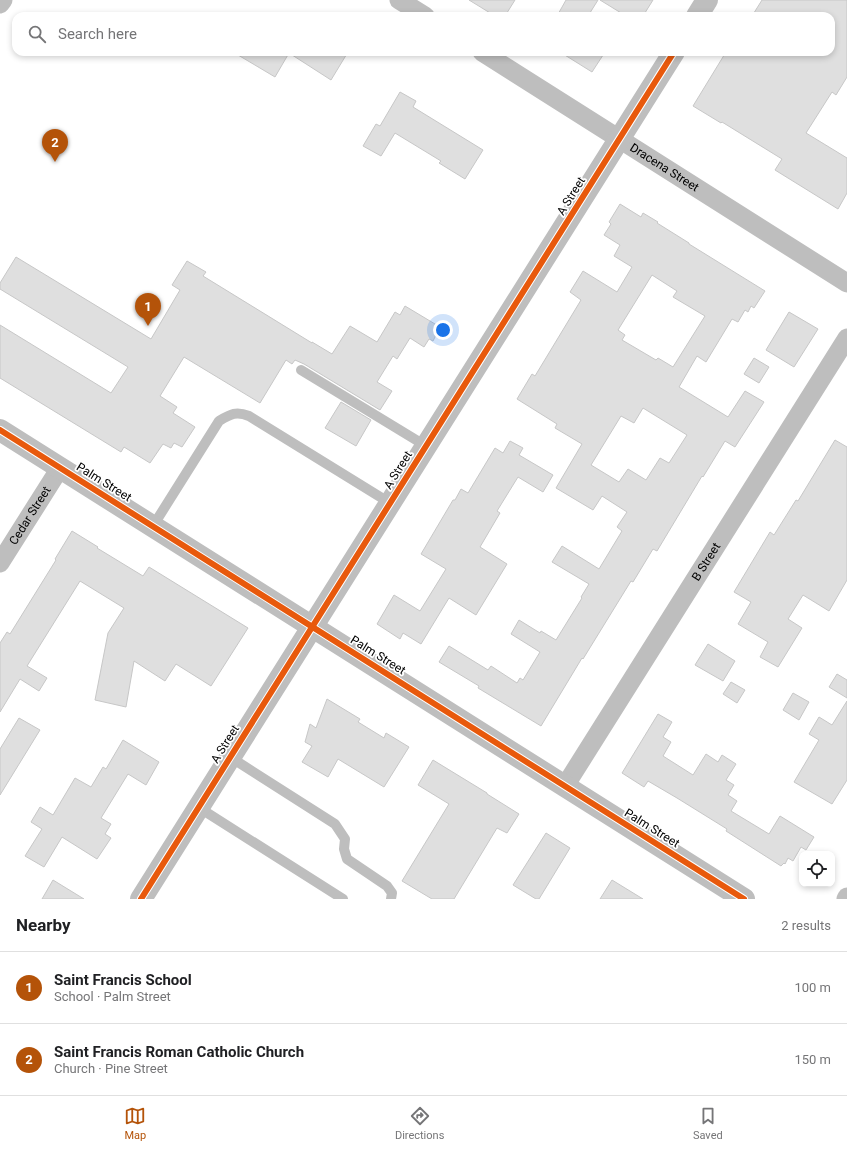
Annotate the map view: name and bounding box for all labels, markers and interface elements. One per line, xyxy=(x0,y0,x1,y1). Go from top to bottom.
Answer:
search box xyxy=(12,12,835,56)
icon: search xyxy=(26,23,48,45)
text: Search here xyxy=(58,25,137,43)
pin: 2 xyxy=(42,129,68,162)
street label: Dracena Street xyxy=(627,141,702,195)
street label: A Street xyxy=(554,174,588,218)
pin: 1 xyxy=(135,293,161,326)
your location xyxy=(433,320,453,340)
street label: A Street xyxy=(381,448,415,492)
street label: Palm Street xyxy=(74,460,134,504)
street label: Cedar Street xyxy=(6,484,54,547)
street label: B Street xyxy=(689,540,723,583)
street label: Palm Street xyxy=(348,633,408,677)
street label: A Street xyxy=(208,722,242,766)
street label: Palm Street xyxy=(622,806,682,850)
map controls xyxy=(799,851,835,887)
button: locate xyxy=(799,851,835,887)
text: Nearby xyxy=(16,915,71,935)
text: 2 results xyxy=(781,918,831,933)
text: Saint Francis School xyxy=(54,971,192,989)
text: 1 xyxy=(25,980,33,995)
text: 100 m xyxy=(794,980,831,995)
text: School · Palm Street xyxy=(54,989,171,1004)
text: Saint Francis Roman Catholic Church xyxy=(54,1043,304,1061)
text: 2 xyxy=(25,1052,33,1067)
text: 150 m xyxy=(794,1052,831,1067)
text: Church · Pine Street xyxy=(54,1061,168,1076)
tab: Map xyxy=(124,1105,146,1142)
tab: Directions xyxy=(395,1105,444,1142)
tab: Saved xyxy=(693,1105,723,1142)

